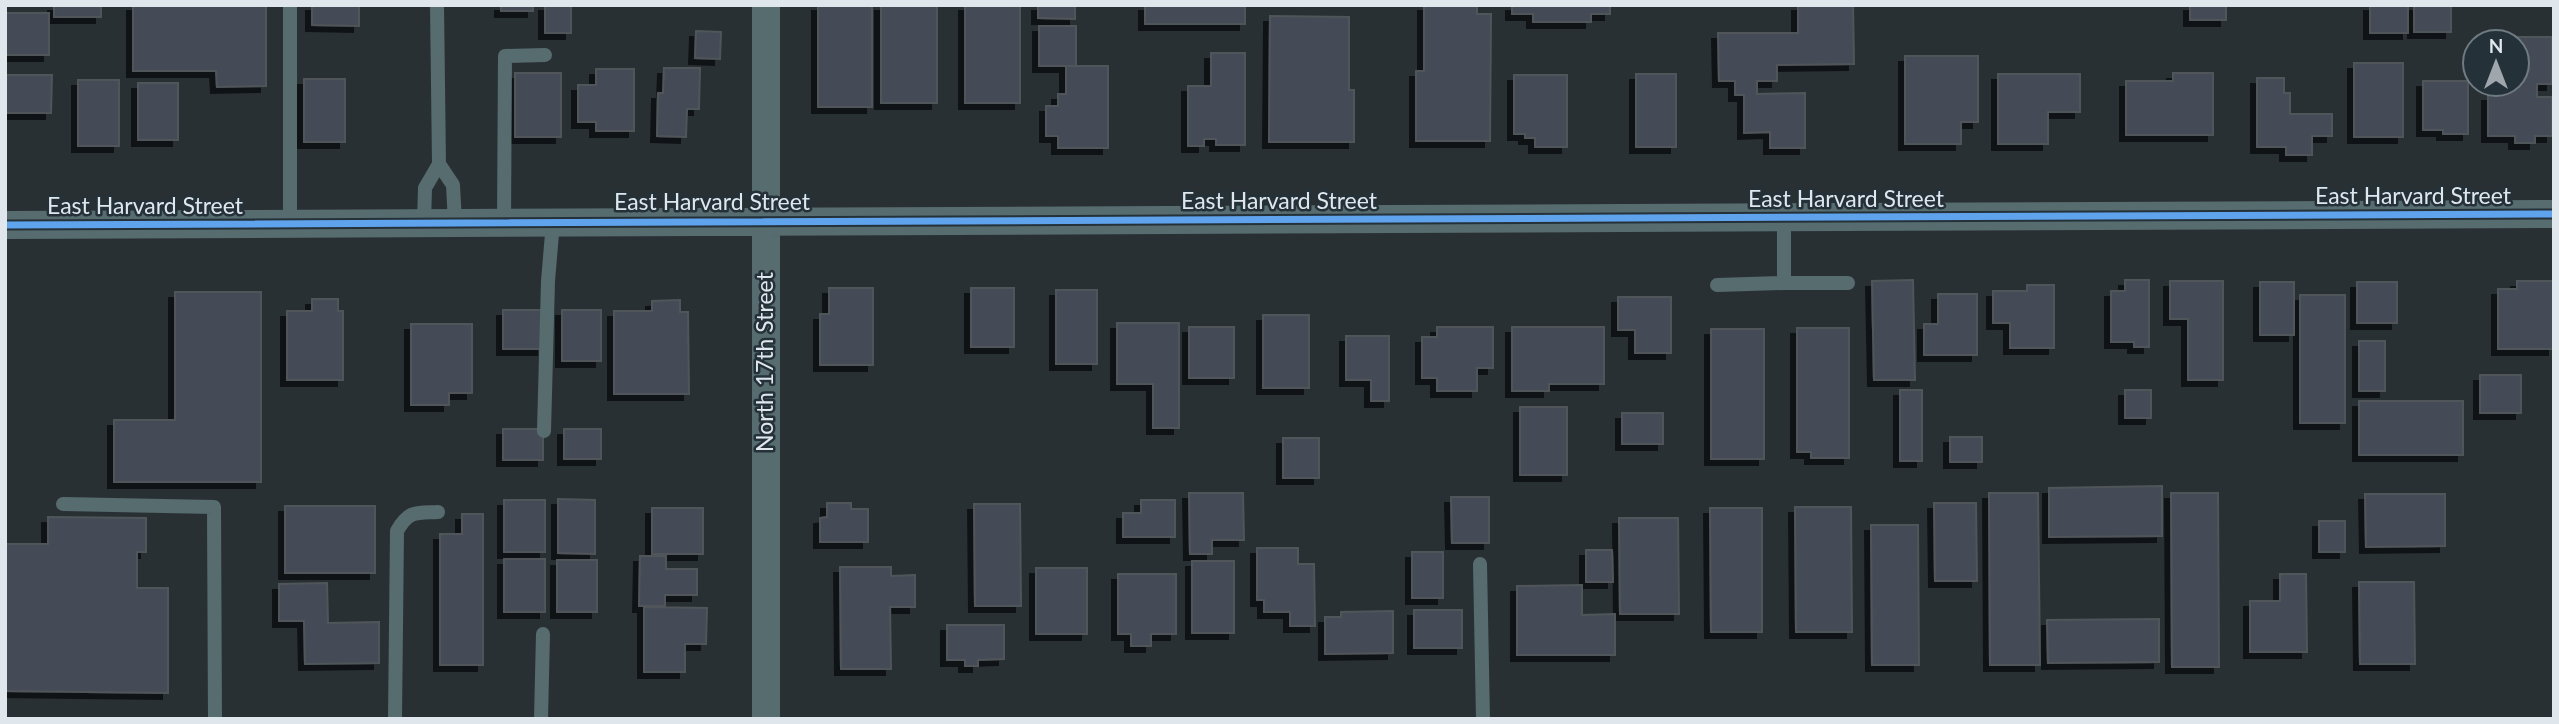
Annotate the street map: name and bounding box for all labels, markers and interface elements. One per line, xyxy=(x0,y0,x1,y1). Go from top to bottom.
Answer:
north arrow xyxy=(2461,28,2531,98)
text: N xyxy=(2489,34,2503,57)
street label: East Harvard Street xyxy=(2315,181,2512,209)
street label: East Harvard Street xyxy=(1748,184,1945,212)
street label: East Harvard Street xyxy=(1181,186,1378,214)
street label: East Harvard Street xyxy=(614,187,811,215)
street label: East Harvard Street xyxy=(47,191,244,219)
street label: North 17th Street xyxy=(750,271,778,452)

